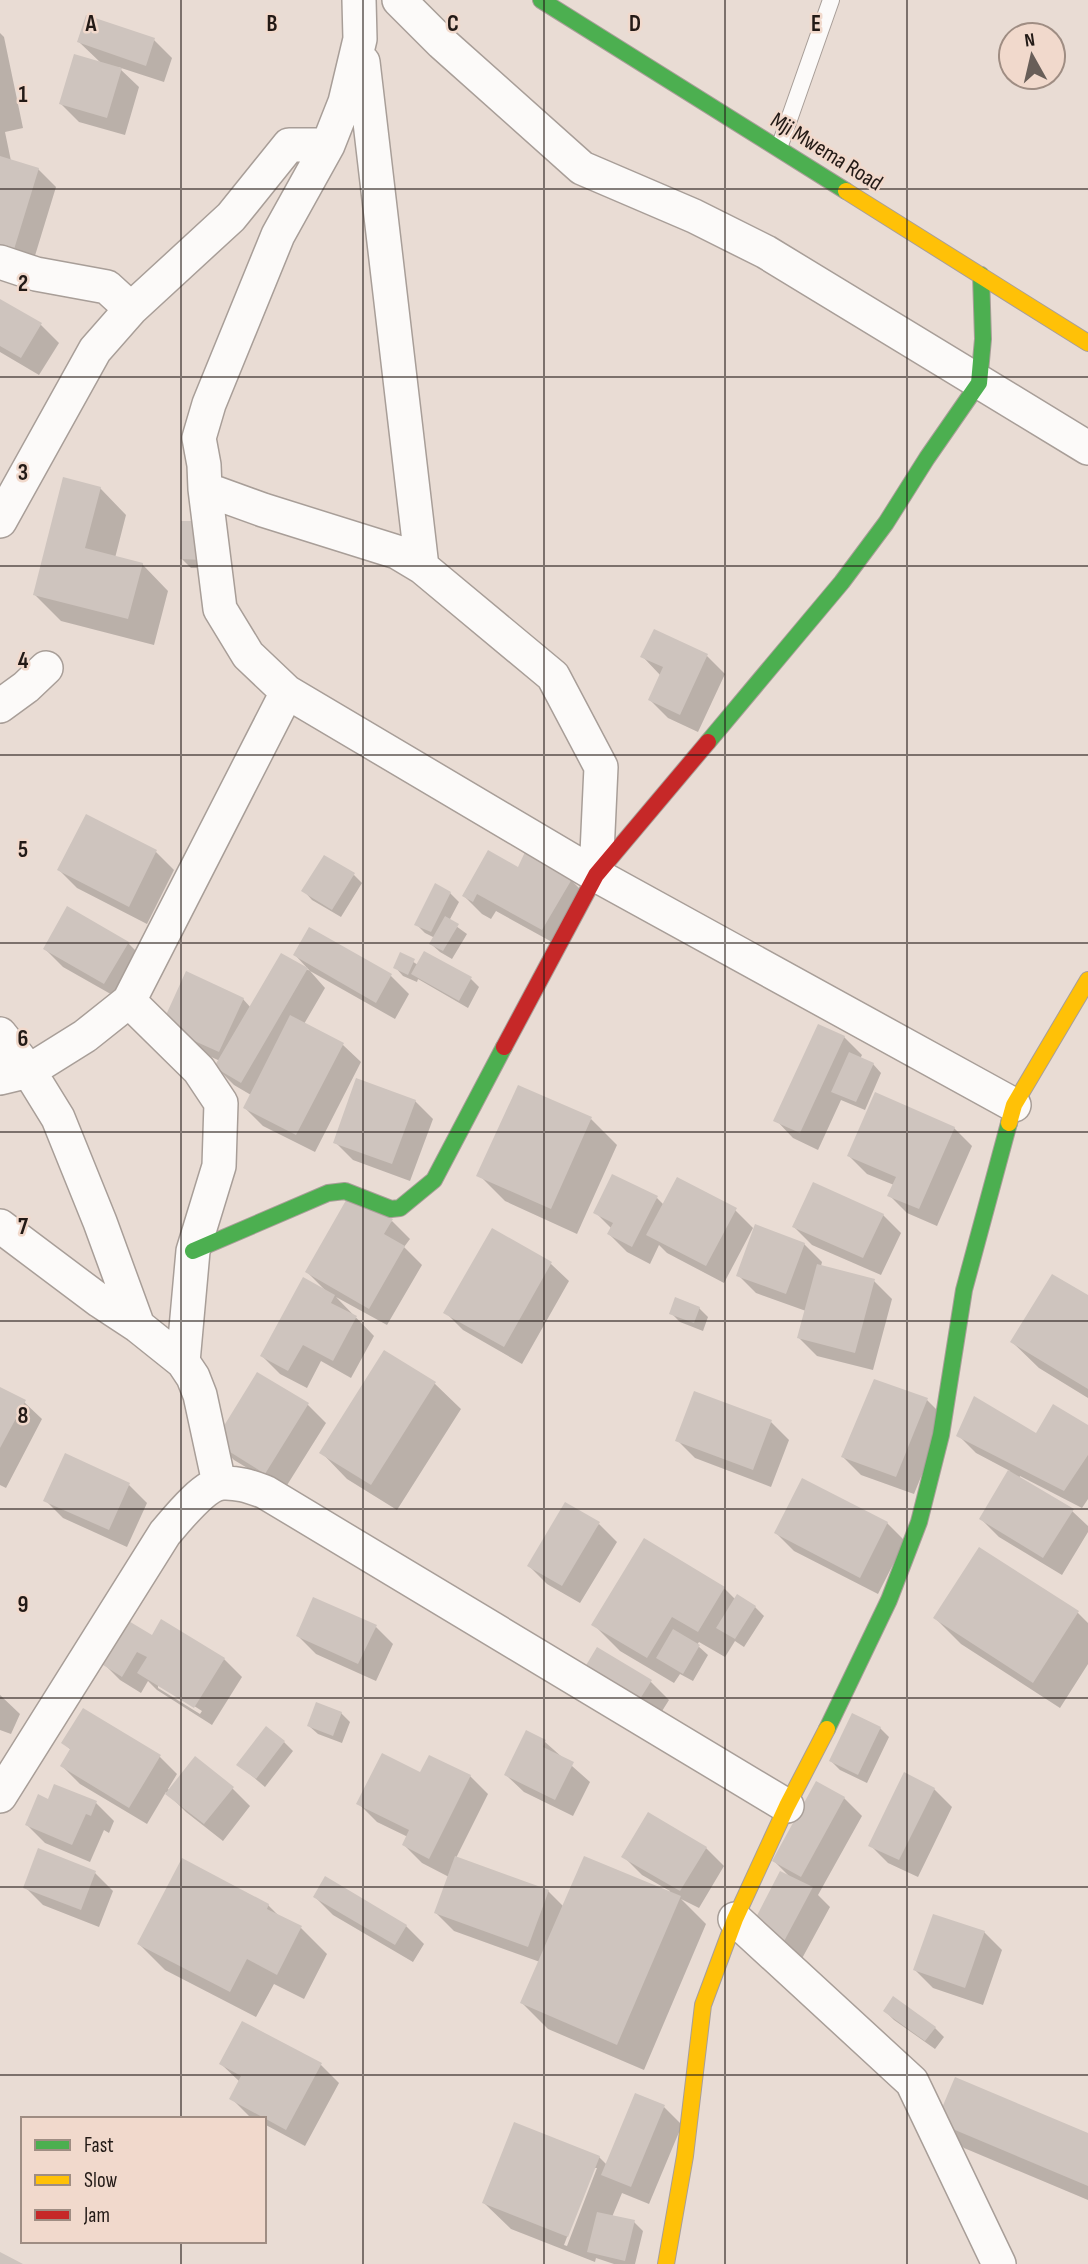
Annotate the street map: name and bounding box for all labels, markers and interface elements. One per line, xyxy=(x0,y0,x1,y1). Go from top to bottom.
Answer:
text: A xyxy=(85,10,98,38)
text: B xyxy=(267,10,278,38)
text: C xyxy=(447,10,459,38)
text: D xyxy=(629,10,641,38)
text: E xyxy=(811,10,821,38)
north arrow xyxy=(997,21,1067,91)
text: N xyxy=(1023,29,1036,53)
text: 1 xyxy=(18,81,28,109)
street label: Mji Mwema Road xyxy=(765,106,888,197)
text: 2 xyxy=(18,270,28,298)
text: 3 xyxy=(18,459,28,487)
text: 4 xyxy=(18,647,29,675)
text: 5 xyxy=(18,836,28,864)
text: 6 xyxy=(18,1025,28,1053)
text: 7 xyxy=(18,1213,28,1241)
text: 8 xyxy=(18,1402,29,1430)
text: 9 xyxy=(18,1591,28,1619)
legend xyxy=(21,2117,266,2243)
text: Fast xyxy=(84,2133,114,2158)
text: Slow xyxy=(84,2168,118,2193)
text: Jam xyxy=(83,2203,110,2228)

